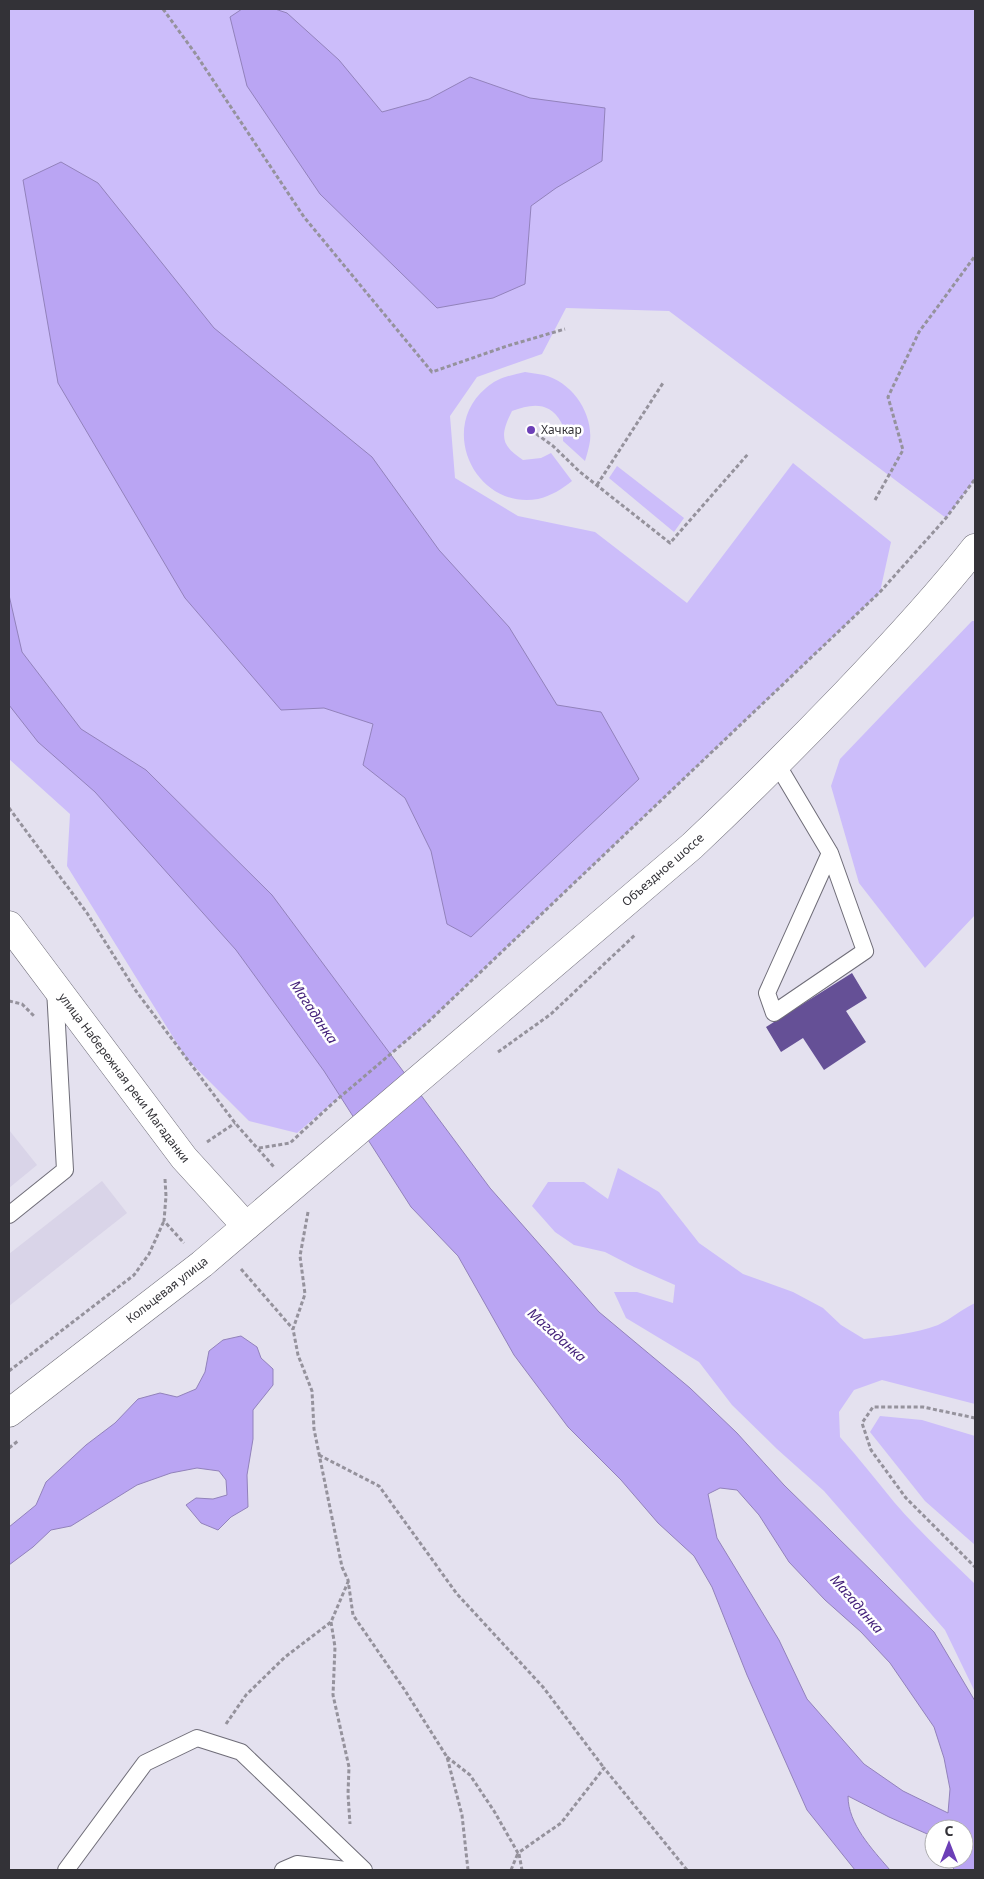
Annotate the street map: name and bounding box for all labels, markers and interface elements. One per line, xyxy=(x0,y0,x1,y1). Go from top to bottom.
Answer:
place label: Хачкар xyxy=(541,421,582,438)
marker: Хачкар xyxy=(525,424,537,436)
street label: Объездное шоссе xyxy=(618,829,708,910)
water label: Магаданка xyxy=(286,976,343,1047)
street label: улица Набережная реки Магаданки xyxy=(55,989,194,1166)
street label: Кольцевая улица xyxy=(122,1252,211,1327)
water label: Магаданка xyxy=(524,1303,591,1366)
water label: Магаданка xyxy=(826,1570,888,1637)
north arrow xyxy=(924,1819,974,1869)
text: С xyxy=(944,1821,954,1840)

